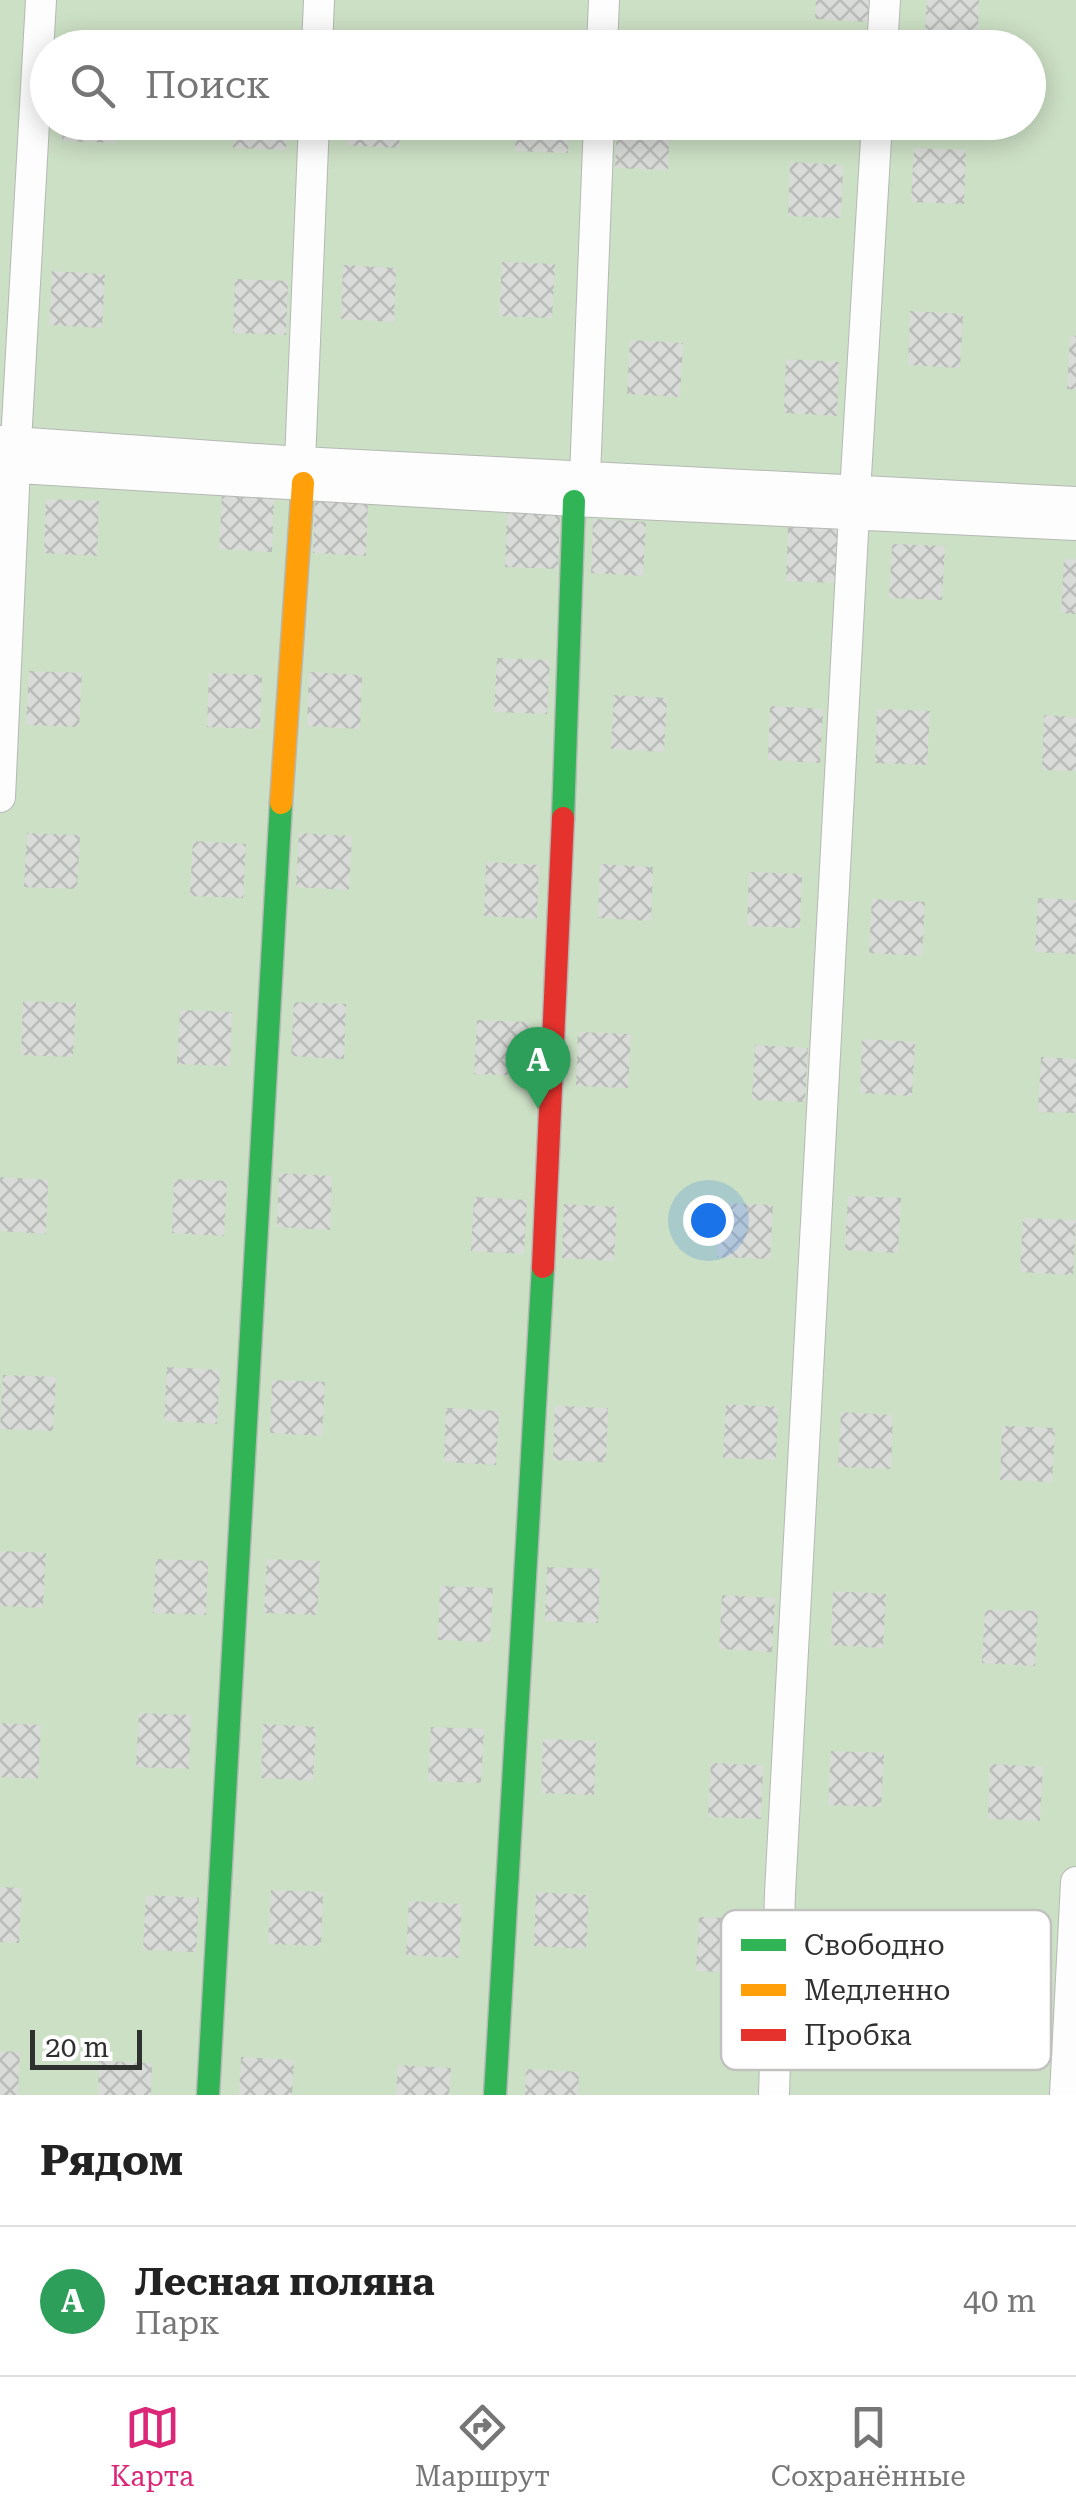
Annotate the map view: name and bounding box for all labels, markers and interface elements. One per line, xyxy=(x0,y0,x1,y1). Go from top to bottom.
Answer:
search box xyxy=(30,30,1046,140)
icon: search xyxy=(65,58,120,113)
text: Поиск xyxy=(145,63,270,107)
pin: A xyxy=(506,1026,570,1109)
your location xyxy=(683,1195,734,1246)
legend xyxy=(721,1910,1051,2070)
text: Свободно xyxy=(804,1929,945,1962)
text: Медленно xyxy=(804,1974,951,2007)
text: Пробка xyxy=(804,2019,912,2052)
scale bar xyxy=(30,2025,142,2070)
text: 20 m xyxy=(45,2031,109,2064)
text: Рядом xyxy=(40,2136,183,2185)
text: Лесная поляна xyxy=(135,2260,435,2304)
text: A xyxy=(61,2282,84,2320)
text: 40 m xyxy=(963,2282,1036,2320)
text: Парк xyxy=(135,2304,220,2342)
tab: Карта xyxy=(110,2400,194,2493)
tab: Маршрут xyxy=(415,2400,550,2493)
tab: Сохранённые xyxy=(771,2400,966,2493)

